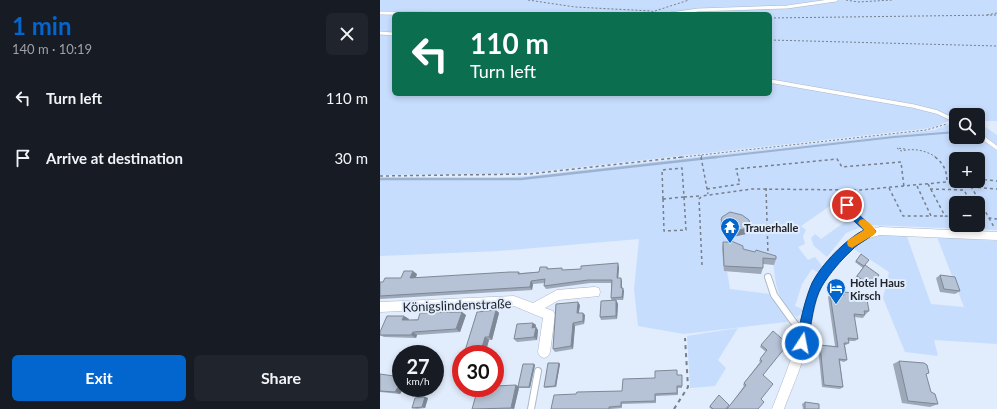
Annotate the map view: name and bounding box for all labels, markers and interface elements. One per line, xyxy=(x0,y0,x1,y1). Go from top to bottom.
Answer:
text: 1 min xyxy=(12,11,72,40)
button: close xyxy=(326,13,368,55)
text: 110 m xyxy=(470,26,549,60)
icon: left xyxy=(404,28,456,80)
text: 140 m · 10:19 xyxy=(12,41,92,57)
text: Turn left xyxy=(470,60,536,82)
icon: left xyxy=(12,87,34,109)
text: Turn left xyxy=(46,89,102,107)
text: 110 m xyxy=(326,89,368,107)
map controls xyxy=(949,108,985,232)
button: search xyxy=(949,108,985,144)
icon: arrive xyxy=(12,147,34,169)
text: Arrive at destination xyxy=(46,149,183,167)
text: 30 m xyxy=(334,149,368,167)
button: + xyxy=(949,152,985,188)
pin xyxy=(830,188,864,222)
icon: arrive xyxy=(836,194,858,216)
button: − xyxy=(949,196,985,232)
temple icon: Trauerhalle xyxy=(719,216,741,244)
place label: Trauerhalle xyxy=(744,221,799,234)
place label: Hotel Haus Kirsch xyxy=(850,276,905,302)
hotel icon: Hotel Haus Kirsch xyxy=(825,277,847,305)
street label: Königslindenstraße xyxy=(402,295,512,315)
position arrow xyxy=(781,322,823,364)
speed limit sign: 30 xyxy=(452,345,504,397)
text: 27 xyxy=(406,354,430,378)
button: Exit xyxy=(12,355,186,401)
button: Share xyxy=(194,355,368,401)
text: km/h xyxy=(406,375,430,387)

